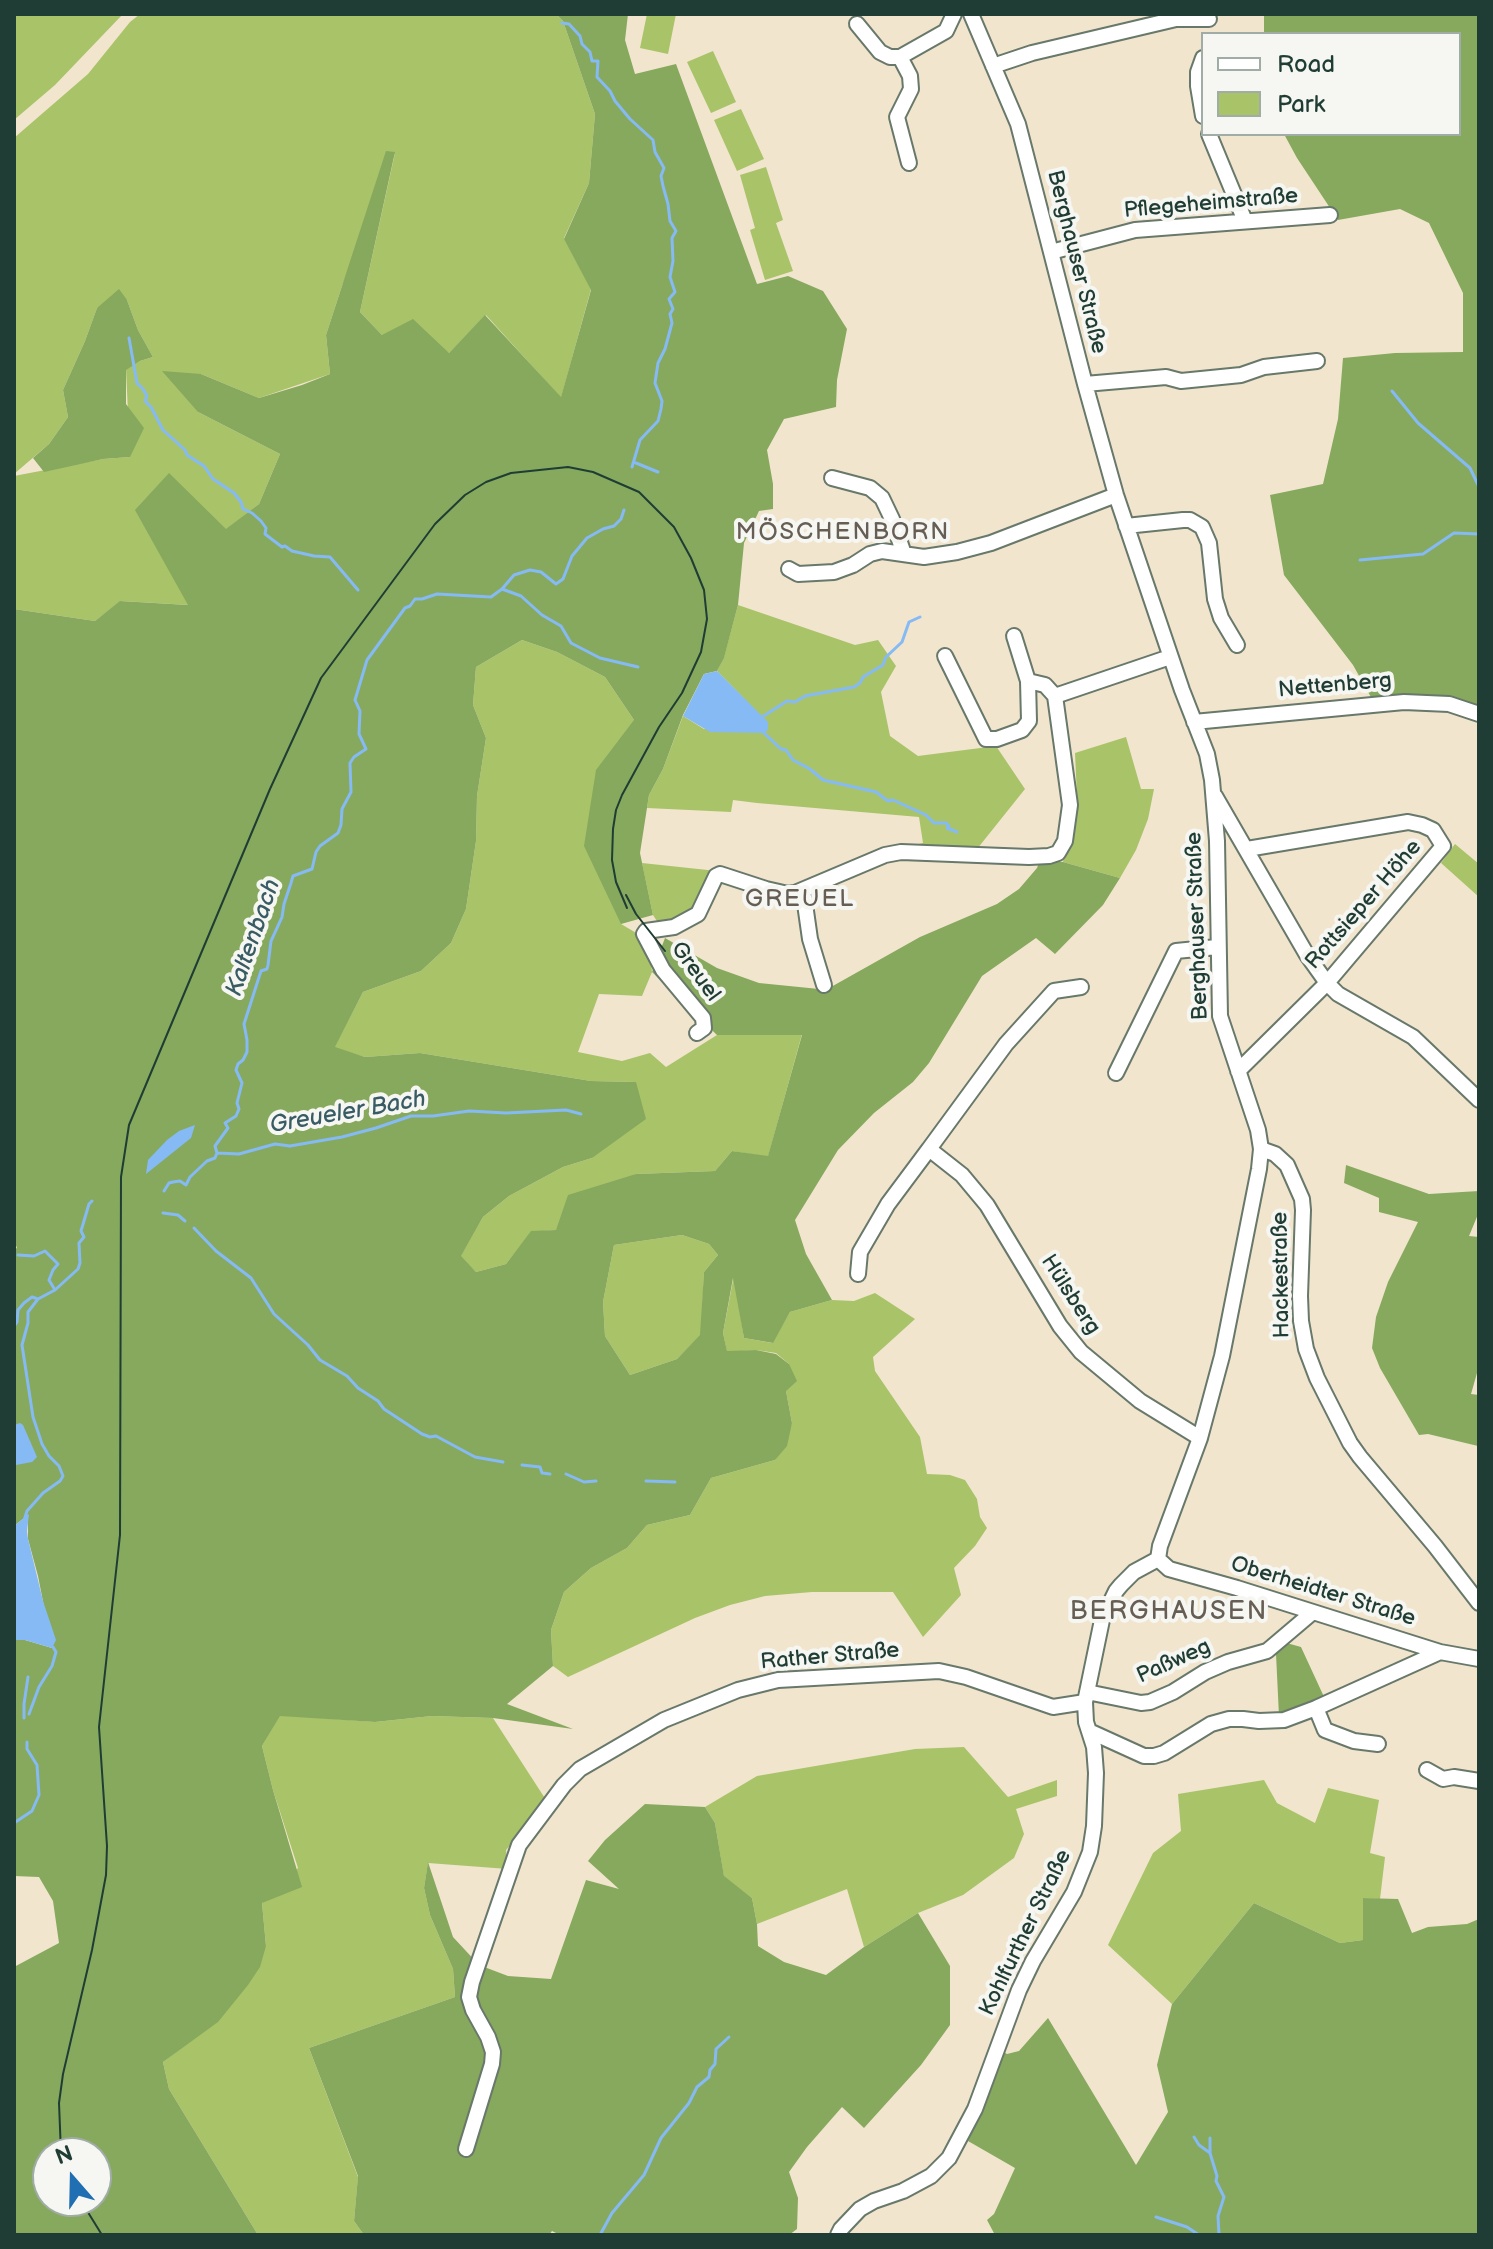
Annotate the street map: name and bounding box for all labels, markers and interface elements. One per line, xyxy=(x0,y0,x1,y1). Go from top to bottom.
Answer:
legend xyxy=(1201,32,1461,136)
text: Road xyxy=(1277,50,1335,79)
text: Park xyxy=(1277,90,1325,119)
street label: Berghauser Straße xyxy=(1040,167,1112,357)
street label: Pflegeheimstraße xyxy=(1123,183,1299,225)
district label: MÖSCHENBORN xyxy=(736,519,950,547)
street label: Nettenberg xyxy=(1277,668,1393,704)
street label: Berghauser Straße xyxy=(1182,831,1214,1021)
street label: Rottsieper Höhe xyxy=(1300,835,1428,975)
water label: Kaltenbach xyxy=(221,876,287,1000)
district label: GREUEL xyxy=(745,886,855,914)
street label: Greuel xyxy=(665,937,725,1007)
water label: Greueler Bach xyxy=(268,1085,428,1141)
street label: Hackestraße xyxy=(1268,1211,1296,1339)
street label: Hülsberg xyxy=(1034,1250,1106,1340)
street label: Oberheidter Straße xyxy=(1228,1551,1418,1633)
district label: BERGHAUSEN xyxy=(1070,1596,1268,1628)
street label: Paßweg xyxy=(1133,1634,1215,1690)
street label: Rather Straße xyxy=(759,1638,901,1676)
street label: Kohlfurther Straße xyxy=(974,1846,1078,2020)
north arrow xyxy=(32,2137,112,2217)
text: N xyxy=(52,2140,77,2171)

